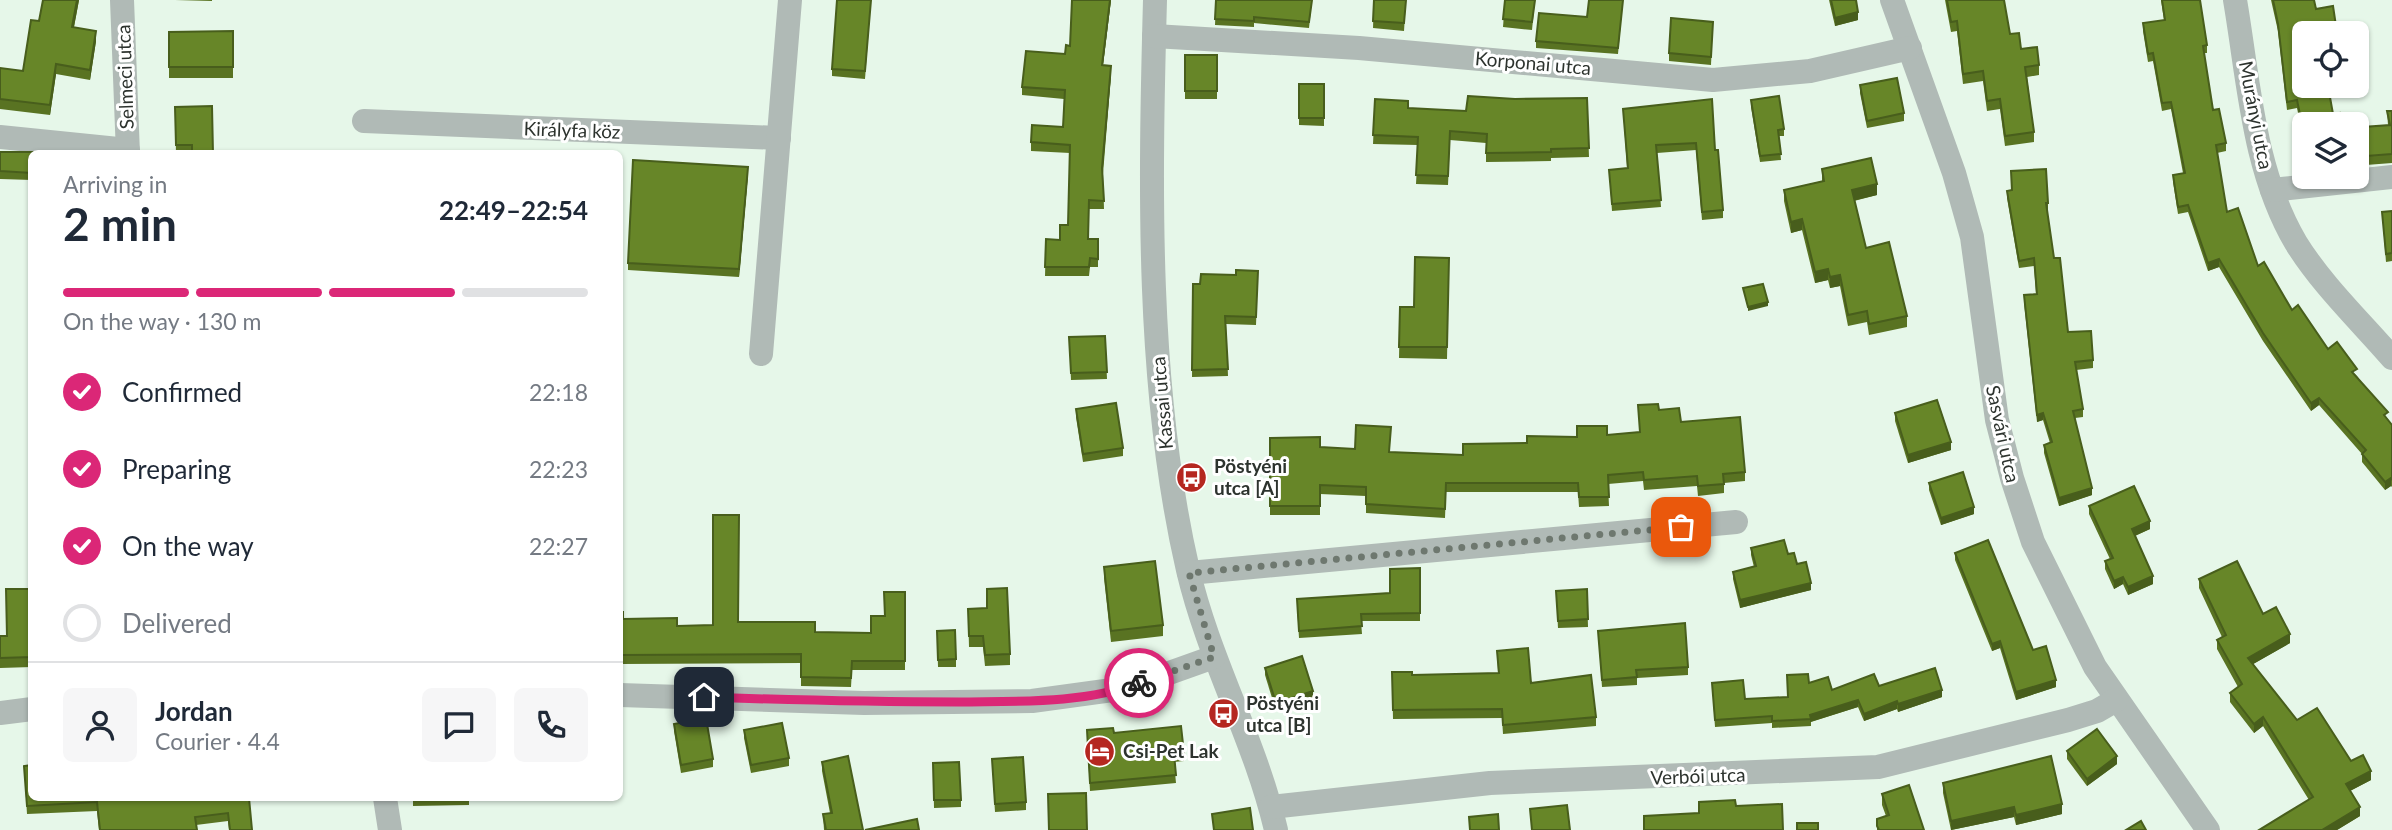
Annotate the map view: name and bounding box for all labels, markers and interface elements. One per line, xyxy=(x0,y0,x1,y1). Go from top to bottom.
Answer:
map controls xyxy=(2292,21,2369,189)
button: locate xyxy=(2292,21,2369,98)
street label: Selmeci utca xyxy=(111,24,138,130)
street label: Korponai utca xyxy=(1474,46,1592,79)
street label: Murányi utca xyxy=(2235,59,2278,171)
button: layers xyxy=(2292,112,2369,189)
street label: Királyfa köz xyxy=(523,116,621,143)
text: Arriving in xyxy=(63,170,167,198)
text: 22:49–22:54 xyxy=(439,194,588,226)
text: 2 min xyxy=(63,196,177,251)
text: On the way · 130 m xyxy=(63,307,262,335)
street label: Kassai utca xyxy=(1146,356,1177,450)
icon: check xyxy=(63,373,101,411)
text: Confirmed xyxy=(122,376,242,408)
text: 22:18 xyxy=(529,378,588,406)
street label: Sasvári utca xyxy=(1982,383,2025,485)
icon: check xyxy=(63,450,101,488)
text: Preparing xyxy=(122,453,231,485)
place label: Pöstyéni utca [A] xyxy=(1214,454,1287,499)
text: 22:23 xyxy=(529,455,588,483)
bus stop icon: Pöstyéni utca [A] xyxy=(1174,460,1208,494)
pin xyxy=(1651,497,1711,557)
icon: bag xyxy=(1662,508,1700,546)
icon: check xyxy=(63,527,101,565)
text: On the way xyxy=(122,530,254,562)
text: 22:27 xyxy=(529,532,588,560)
text: Delivered xyxy=(122,607,232,639)
courier xyxy=(1104,648,1174,718)
icon: bike xyxy=(1120,664,1158,702)
pin xyxy=(674,667,734,727)
icon: home xyxy=(685,678,723,716)
button: person xyxy=(63,688,137,762)
button: chat xyxy=(422,688,496,762)
button: phone xyxy=(514,688,588,762)
place label: Pöstyéni utca [B] xyxy=(1246,691,1319,736)
text: Jordan xyxy=(155,695,233,727)
bus stop icon: Pöstyéni utca [B] xyxy=(1206,697,1240,731)
text: Courier · 4.4 xyxy=(155,727,280,755)
hotel icon: Csi-Pet Lak xyxy=(1083,734,1117,768)
place label: Csi-Pet Lak xyxy=(1123,739,1219,762)
street label: Verbói utca xyxy=(1650,762,1746,789)

